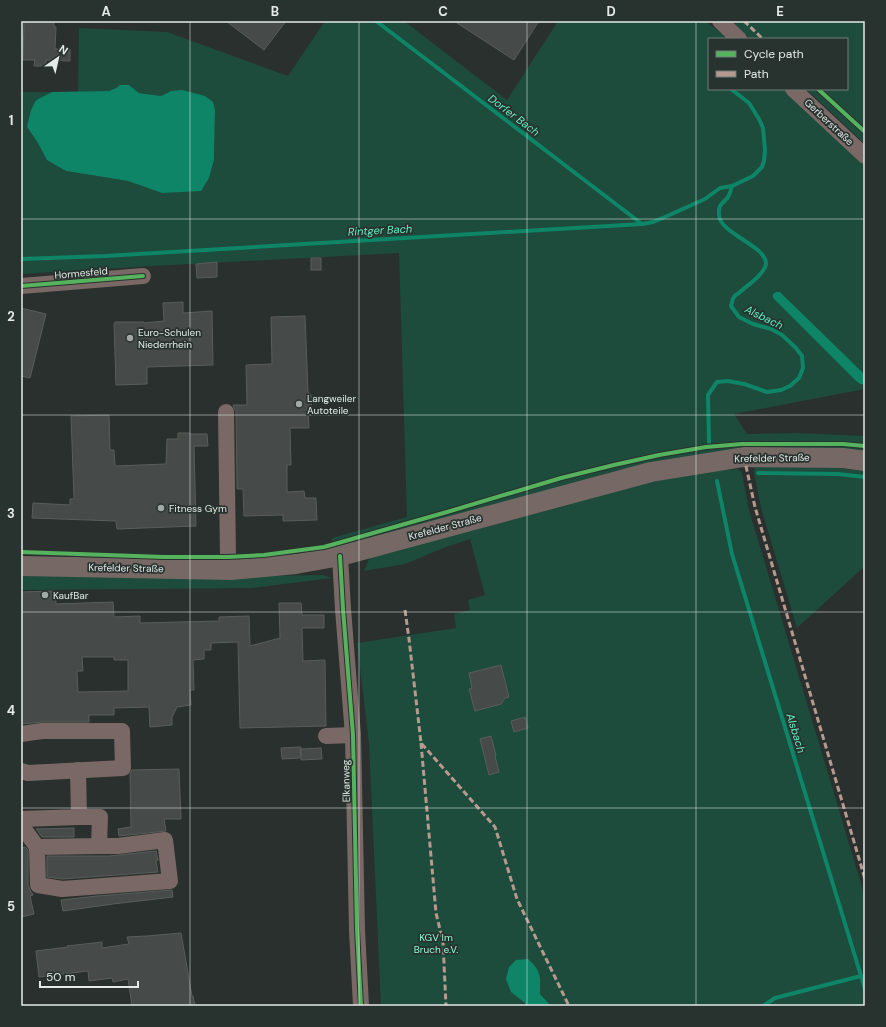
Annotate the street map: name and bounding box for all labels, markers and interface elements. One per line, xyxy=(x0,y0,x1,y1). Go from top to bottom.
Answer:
text: A xyxy=(101,3,111,20)
text: B xyxy=(271,3,279,20)
text: C xyxy=(438,3,448,20)
text: D xyxy=(606,3,616,20)
text: E xyxy=(776,3,784,20)
north arrow xyxy=(38,38,78,78)
legend xyxy=(708,38,848,90)
text: N xyxy=(56,42,71,58)
text: Cycle path xyxy=(744,46,804,62)
text: Path xyxy=(744,66,769,82)
water label: Dorfer Bach xyxy=(486,91,542,139)
street label: Gerberstraße xyxy=(802,96,857,148)
text: 1 xyxy=(9,112,13,129)
water label: Rintger Bach xyxy=(347,221,413,239)
street label: Hormesfeld xyxy=(54,264,108,282)
water label: Alsbach xyxy=(742,301,785,332)
text: 2 xyxy=(7,308,15,325)
place label: Euro-Schulen Niederrhein xyxy=(138,326,201,351)
marker: Euro-Schulen Niederrhein xyxy=(125,333,135,343)
place label: Langweiler Autoteile xyxy=(307,392,356,417)
marker: Langweiler Autoteile xyxy=(294,399,304,409)
street label: Krefelder Straße xyxy=(734,451,810,465)
place label: Fitness Gym xyxy=(169,502,227,515)
marker: Fitness Gym xyxy=(156,503,166,513)
text: 3 xyxy=(7,505,15,522)
street label: Krefelder Straße xyxy=(407,511,483,543)
street label: Krefelder Straße xyxy=(88,561,164,575)
place label: KaufBar xyxy=(53,589,89,602)
marker: KaufBar xyxy=(40,590,50,600)
text: 4 xyxy=(7,702,15,719)
water label: Alsbach xyxy=(783,710,809,755)
street label: Elkanweg xyxy=(339,759,353,802)
text: 5 xyxy=(7,898,15,915)
park label: KGV Im Bruch e.V. xyxy=(414,931,458,956)
scale bar xyxy=(40,963,138,989)
text: 50 m xyxy=(46,969,75,985)

